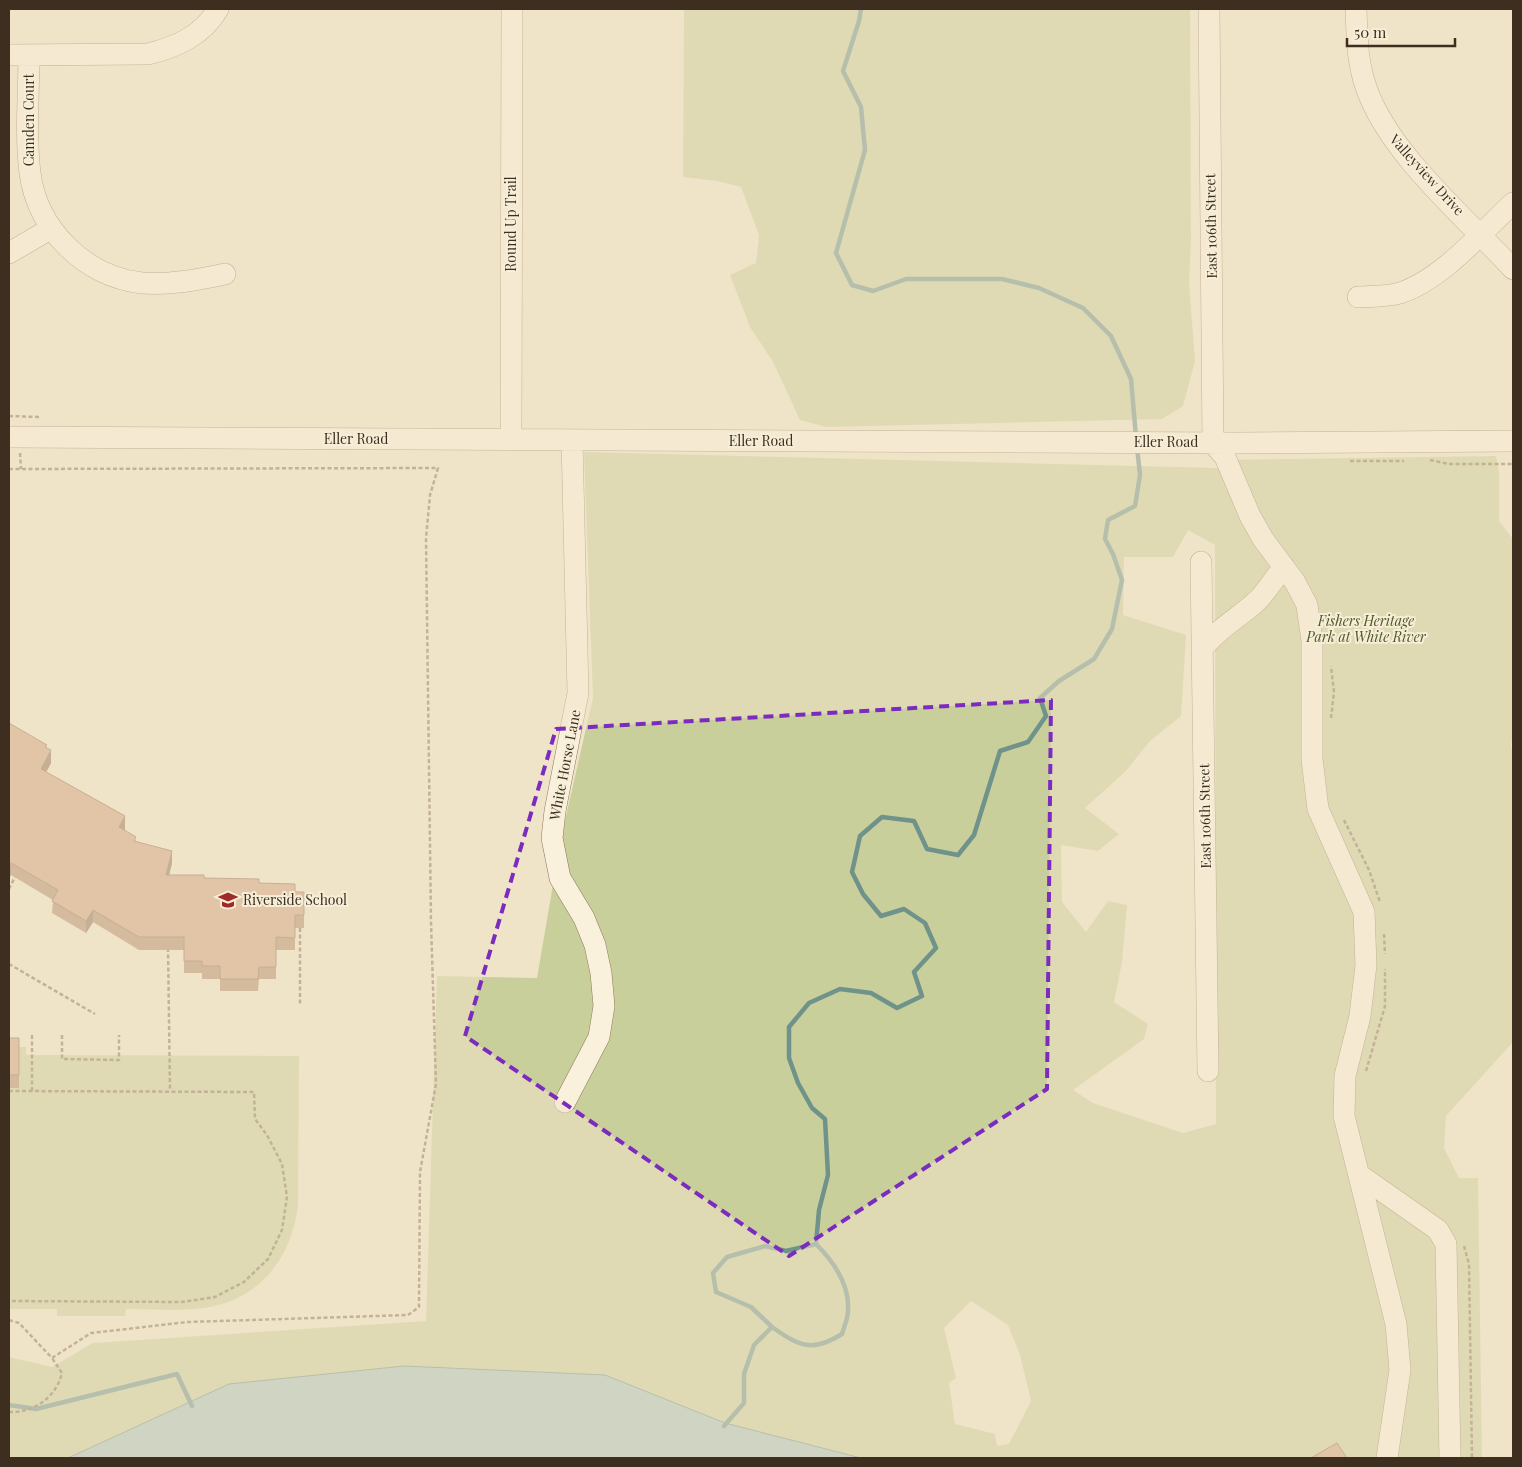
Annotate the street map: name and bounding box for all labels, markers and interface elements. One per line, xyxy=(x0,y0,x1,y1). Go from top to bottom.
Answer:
scale bar xyxy=(1347,15,1454,47)
text: 50 m xyxy=(1354,22,1387,42)
street label: Camden Court xyxy=(19,73,38,166)
street label: Valleyview Drive xyxy=(1385,129,1469,219)
street label: East 106th Street xyxy=(1200,172,1221,279)
street label: Round Up Trail xyxy=(501,176,520,272)
street label: Eller Road xyxy=(324,429,388,448)
street label: Eller Road xyxy=(729,431,793,450)
street label: Eller Road xyxy=(1134,432,1198,451)
park label: Fishers Heritage Park at White River xyxy=(1305,611,1427,646)
street label: White Horse Lane xyxy=(544,708,585,823)
street label: East 106th Street xyxy=(1194,762,1215,869)
school or university icon: Riverside School xyxy=(217,889,239,911)
place label: Riverside School xyxy=(243,890,347,909)

